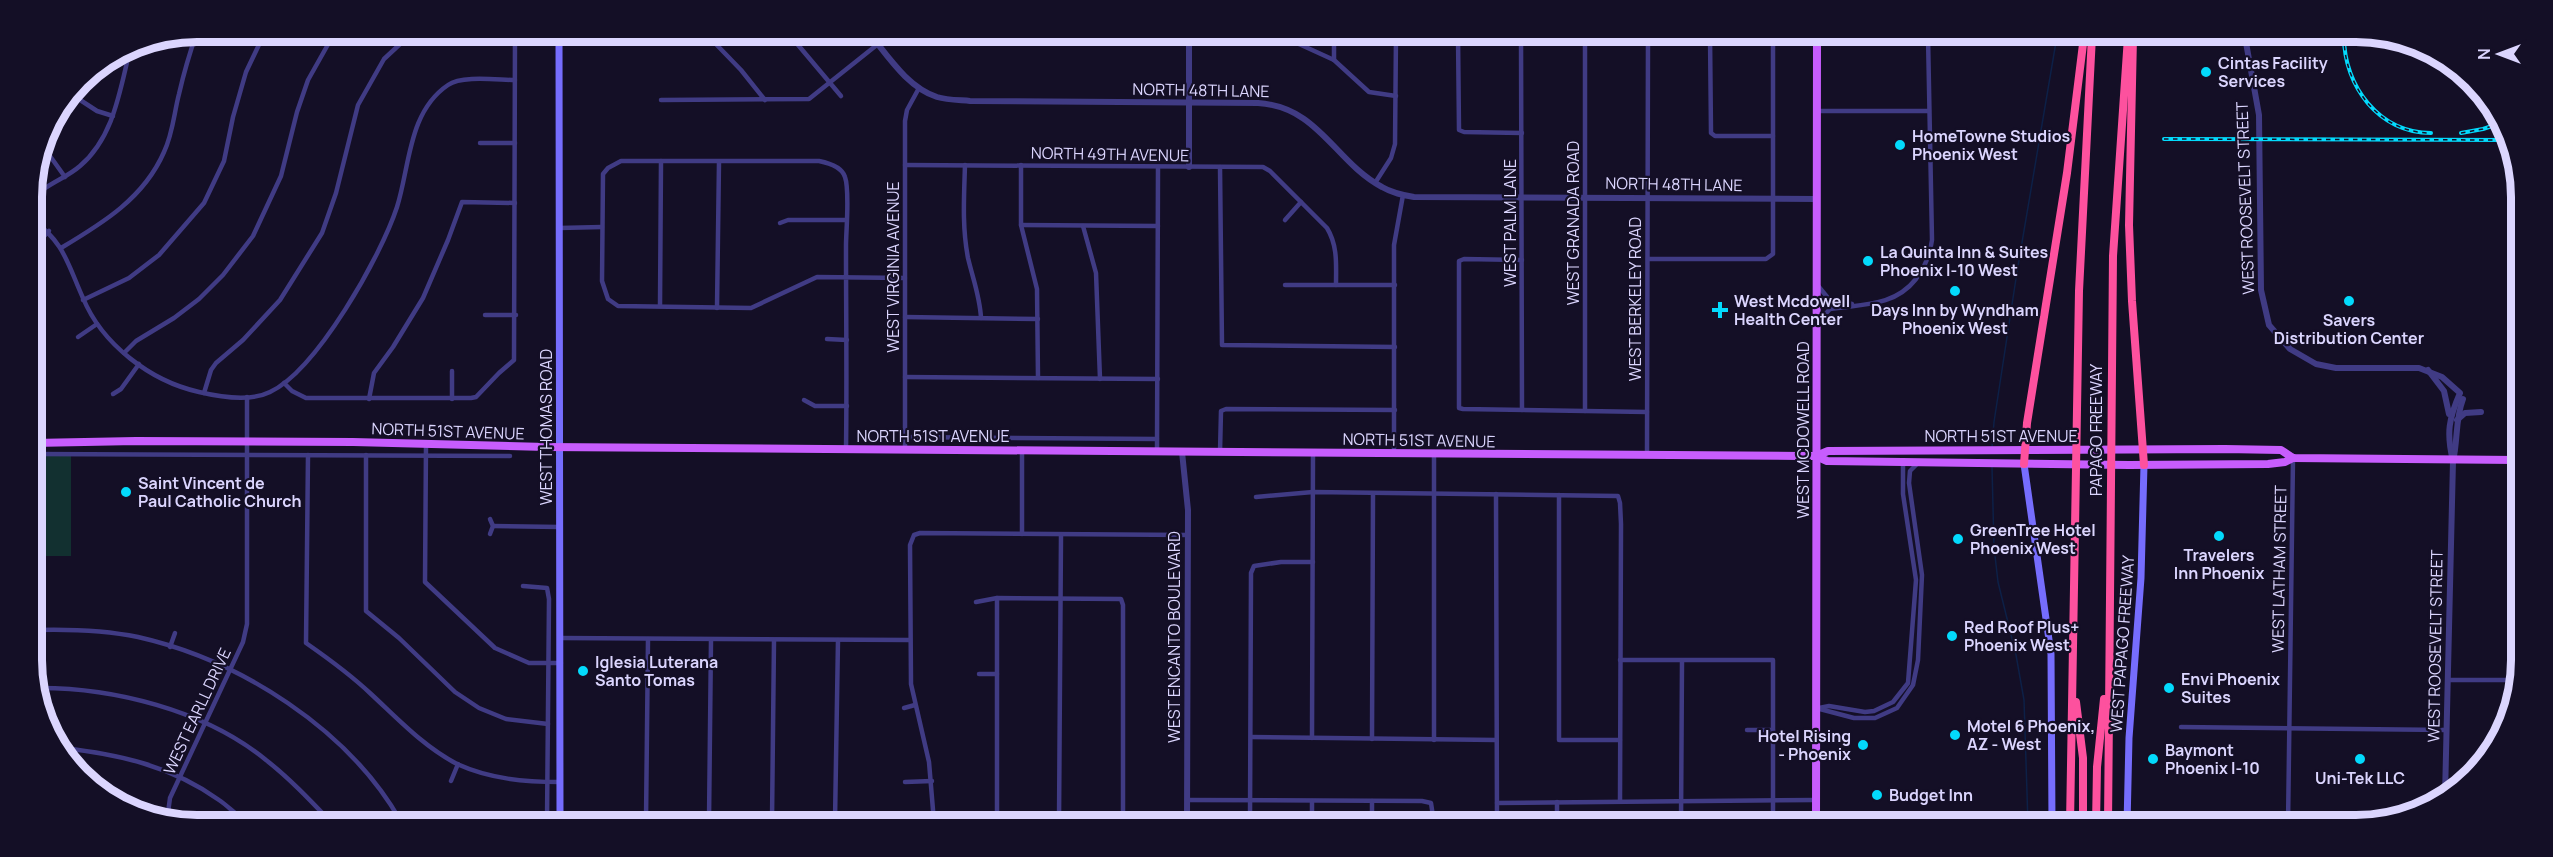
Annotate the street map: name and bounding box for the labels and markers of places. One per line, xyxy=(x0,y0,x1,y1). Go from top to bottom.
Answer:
place label: Cintas Facility Services xyxy=(2218,52,2328,92)
marker: Cintas Facility Services xyxy=(2199,65,2213,79)
place label: HomeTowne Studios Phoenix West xyxy=(1912,125,2070,165)
marker: HomeTowne Studios Phoenix West xyxy=(1893,138,1907,152)
place label: La Quinta Inn & Suites Phoenix I-10 West xyxy=(1880,241,2049,281)
marker: La Quinta Inn & Suites Phoenix I-10 West xyxy=(1861,254,1875,268)
marker: Days Inn by Wyndham Phoenix West xyxy=(1948,284,1962,298)
place label: West Mcdowell Health Center xyxy=(1734,290,1850,330)
marker: Savers Distribution Center xyxy=(2342,294,2356,308)
place label: Days Inn by Wyndham Phoenix West xyxy=(1871,299,2039,339)
marker: West Mcdowell Health Center xyxy=(1711,301,1729,319)
place label: Savers Distribution Center xyxy=(2274,309,2424,349)
place label: Saint Vincent de Paul Catholic Church xyxy=(138,472,301,512)
marker: Saint Vincent de Paul Catholic Church xyxy=(119,485,133,499)
place label: GreenTree Hotel Phoenix West xyxy=(1970,519,2096,559)
marker: Travelers Inn Phoenix xyxy=(2212,529,2226,543)
marker: GreenTree Hotel Phoenix West xyxy=(1951,532,1965,546)
place label: Travelers Inn Phoenix xyxy=(2174,544,2264,584)
place label: Red Roof Plus+ Phoenix West xyxy=(1964,616,2079,656)
marker: Red Roof Plus+ Phoenix West xyxy=(1945,629,1959,643)
place label: Iglesia Luterana Santo Tomas xyxy=(595,651,718,691)
marker: Iglesia Luterana Santo Tomas xyxy=(576,664,590,678)
place label: Envi Phoenix Suites xyxy=(2181,668,2280,708)
marker: Envi Phoenix Suites xyxy=(2162,681,2176,695)
place label: Motel 6 Phoenix, AZ - West xyxy=(1967,715,2095,755)
place label: Hotel Rising - Phoenix xyxy=(1758,725,1851,765)
marker: Motel 6 Phoenix, AZ - West xyxy=(1948,728,1962,742)
marker: Hotel Rising - Phoenix xyxy=(1856,738,1870,752)
place label: Baymont Phoenix I-10 xyxy=(2165,739,2260,779)
marker: Baymont Phoenix I-10 xyxy=(2146,752,2160,766)
marker: Uni-Tek LLC xyxy=(2353,752,2367,766)
place label: Uni-Tek LLC xyxy=(2315,767,2405,789)
place label: Budget Inn xyxy=(1889,784,1973,806)
marker: Budget Inn xyxy=(1870,788,1884,802)

